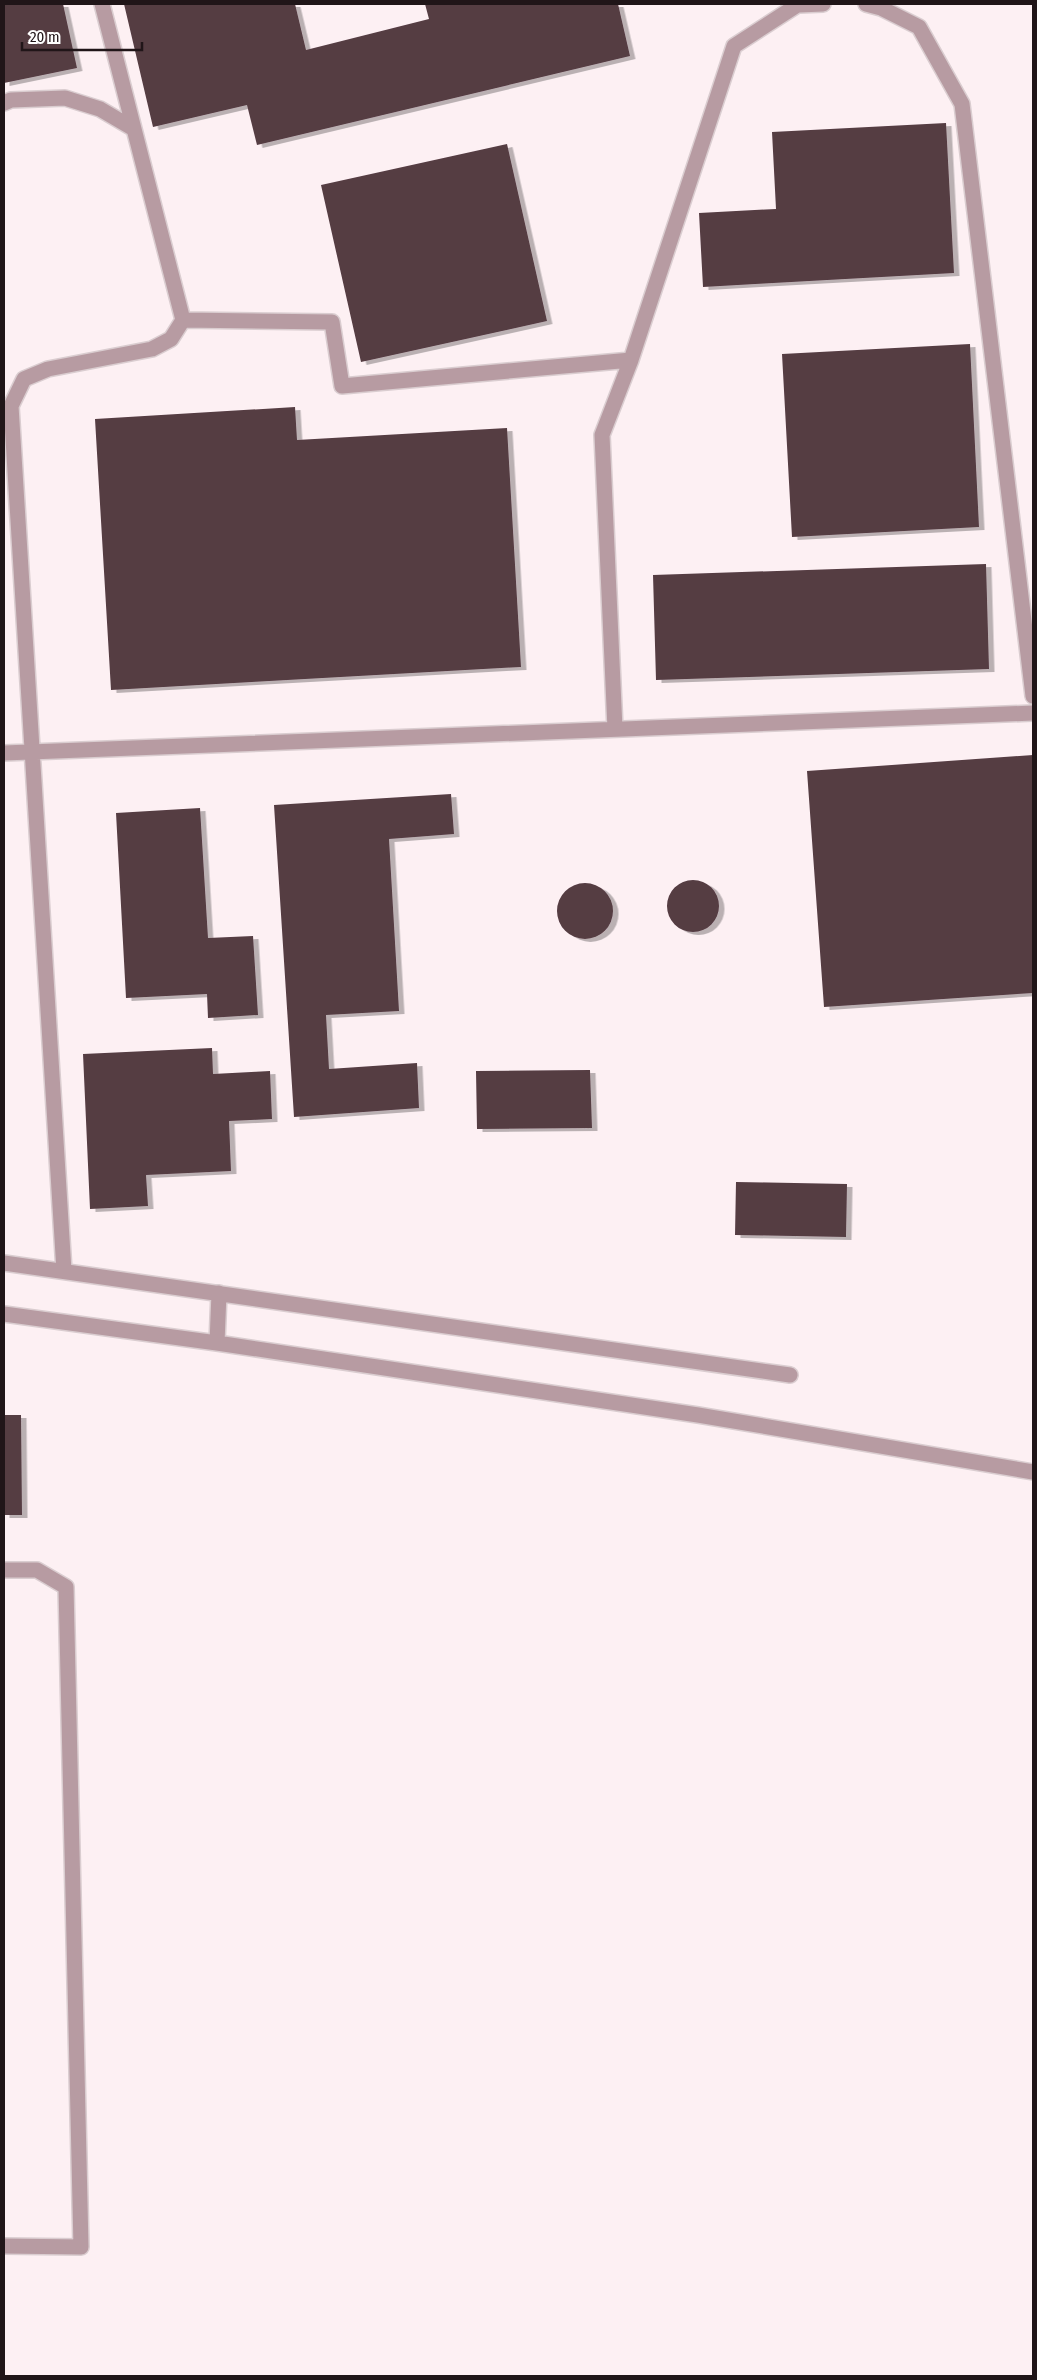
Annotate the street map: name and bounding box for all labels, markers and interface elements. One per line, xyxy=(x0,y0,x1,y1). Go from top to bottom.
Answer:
scale bar xyxy=(22,20,142,52)
text: 20 m xyxy=(30,28,60,46)

